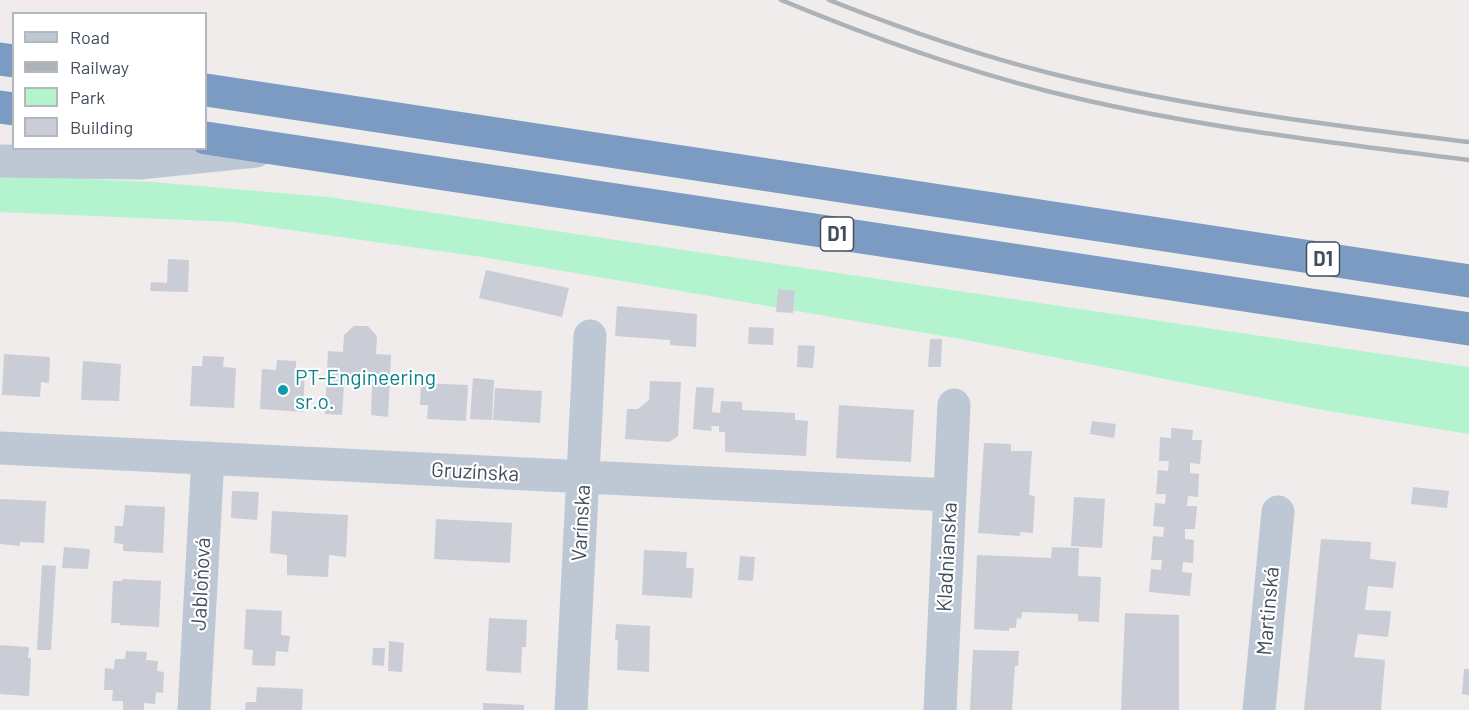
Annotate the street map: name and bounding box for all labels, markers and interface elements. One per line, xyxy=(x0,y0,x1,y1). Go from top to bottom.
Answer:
legend xyxy=(12,12,207,150)
text: Road xyxy=(70,26,110,48)
text: Railway xyxy=(70,56,129,78)
text: Park xyxy=(70,86,105,108)
text: Building xyxy=(70,116,133,138)
road number: D1 xyxy=(820,217,854,251)
road number: D1 xyxy=(1306,242,1340,276)
place label: PT-Engineering sr.o. xyxy=(295,365,436,415)
marker: PT-Engineering sr.o. xyxy=(276,383,290,397)
street label: Gruzínska xyxy=(430,457,520,487)
street label: Varínska xyxy=(566,484,596,562)
street label: Kladnianska xyxy=(932,502,962,612)
street label: Jabloňová xyxy=(186,537,216,631)
street label: Martinská xyxy=(1252,565,1284,657)

